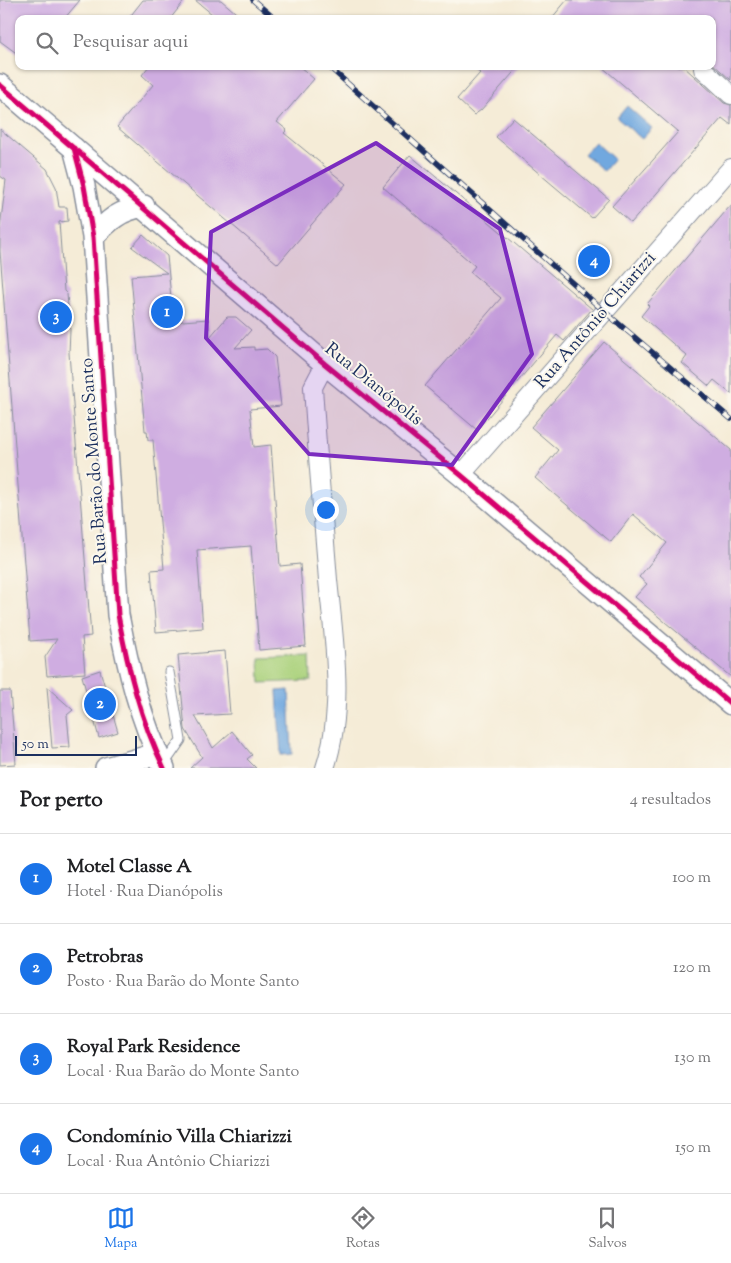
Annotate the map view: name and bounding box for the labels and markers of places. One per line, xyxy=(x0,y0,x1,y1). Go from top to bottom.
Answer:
pin: 4 xyxy=(578,242,610,280)
pin: 1 xyxy=(151,293,183,331)
pin: 3 xyxy=(40,298,72,336)
pin: 2 xyxy=(84,685,116,723)

